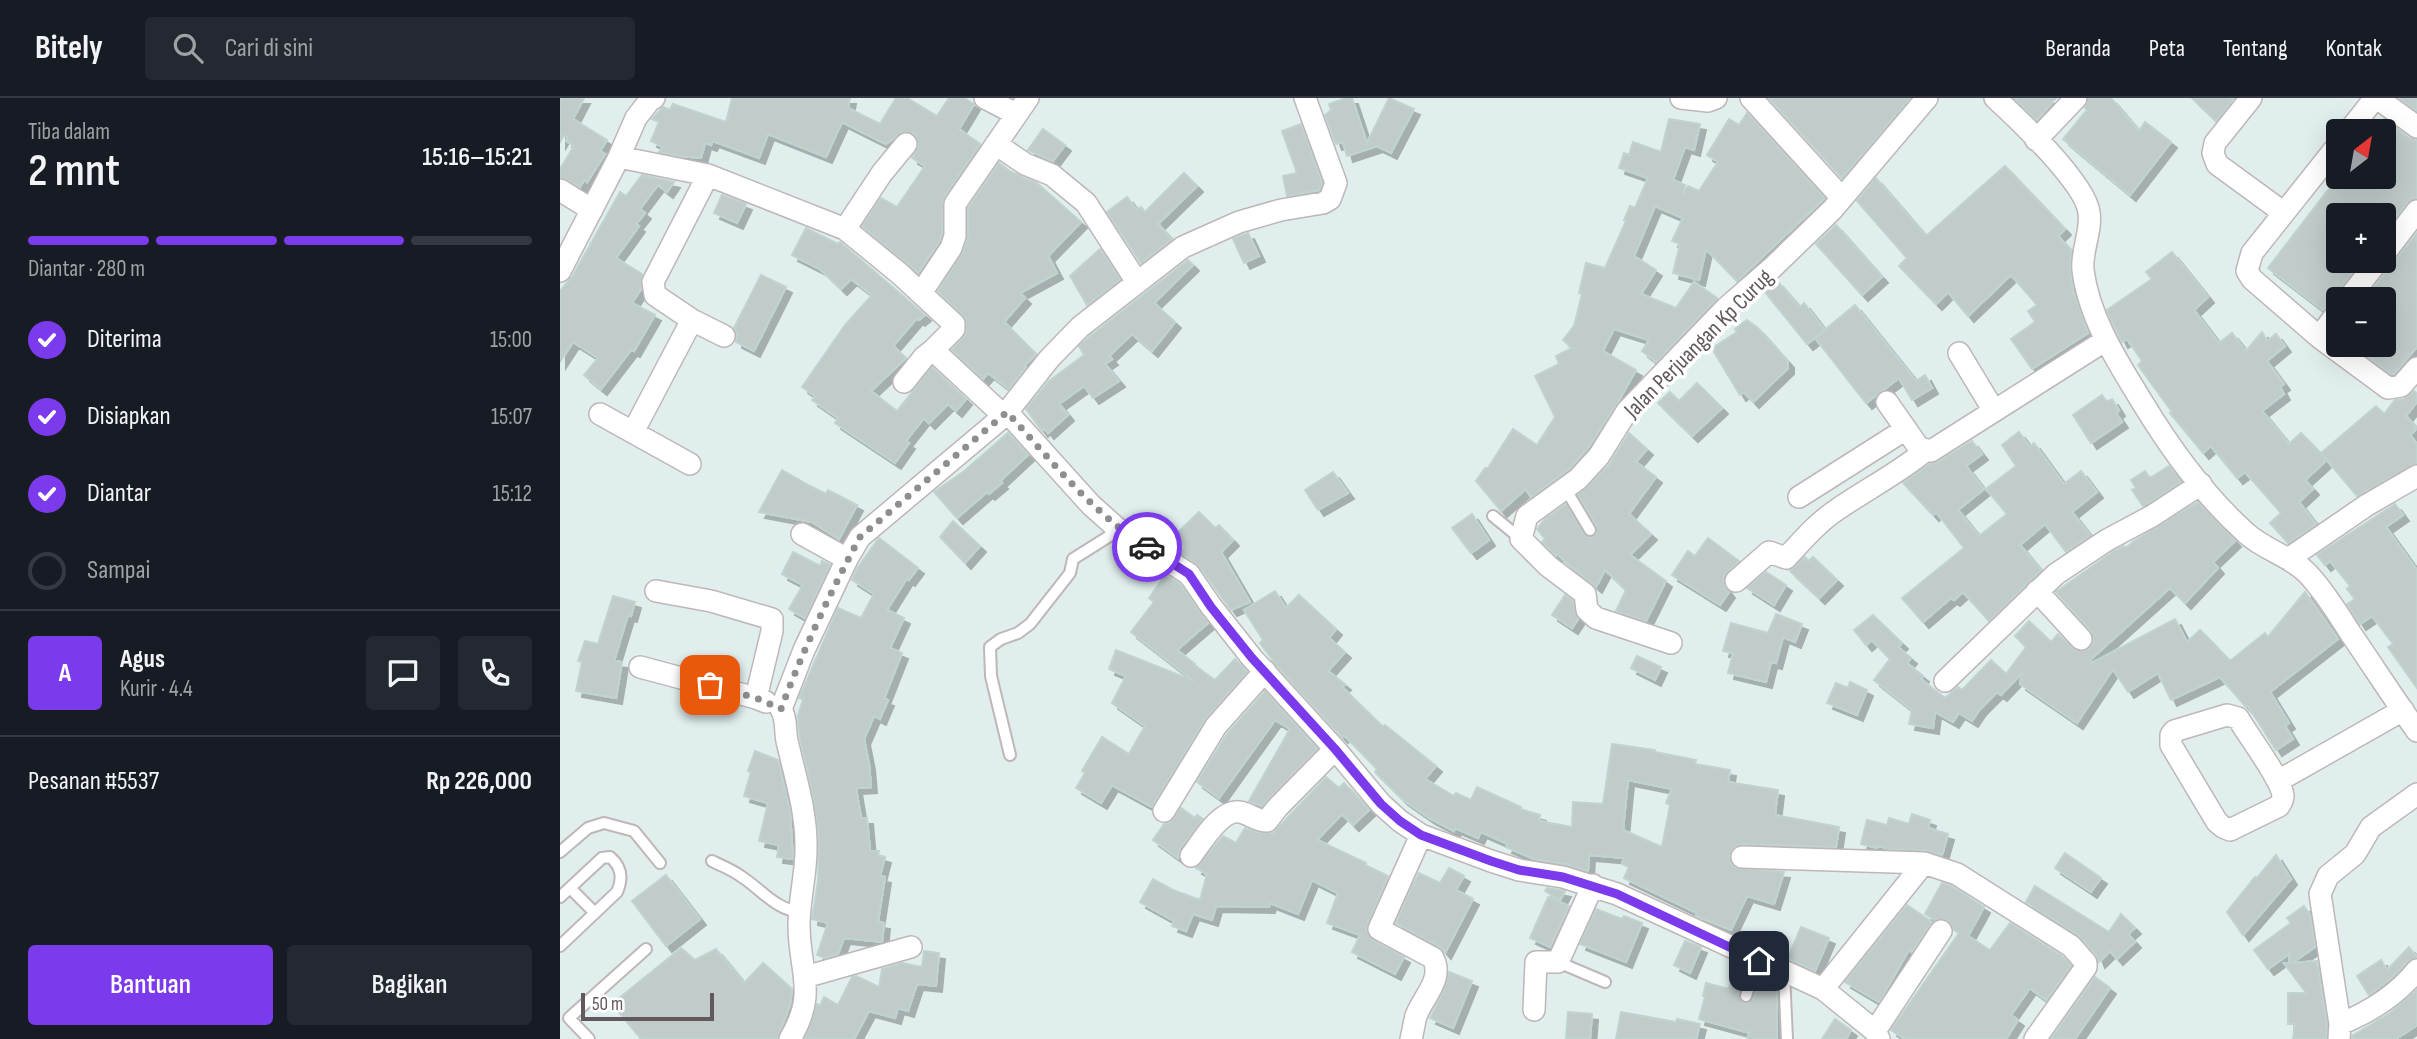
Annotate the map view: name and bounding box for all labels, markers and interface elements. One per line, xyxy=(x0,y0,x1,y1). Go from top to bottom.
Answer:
search box xyxy=(145,17,635,80)
text: Bitely xyxy=(35,28,103,68)
icon: search xyxy=(169,29,207,67)
text: Cari di sini xyxy=(225,33,313,64)
text: Beranda xyxy=(2045,34,2111,63)
text: Peta xyxy=(2149,34,2185,63)
text: Tentang xyxy=(2223,34,2288,63)
text: Kontak xyxy=(2326,34,2382,63)
text: Tiba dalam xyxy=(28,118,110,146)
north arrow xyxy=(2326,119,2396,189)
map controls xyxy=(2326,119,2396,357)
text: 15:16–15:21 xyxy=(422,142,532,173)
text: 2 mnt xyxy=(28,144,120,199)
button: + xyxy=(2326,203,2396,273)
text: Diantar · 280 m xyxy=(28,255,145,283)
street label: Jalan Perjuangan Kp Curug xyxy=(1618,263,1779,425)
button: − xyxy=(2326,287,2396,357)
icon: check xyxy=(28,321,66,359)
text: Diterima xyxy=(87,324,162,355)
text: 15:00 xyxy=(490,326,532,354)
icon: check xyxy=(28,398,66,436)
text: Disiapkan xyxy=(87,401,171,432)
text: 15:07 xyxy=(491,403,532,431)
icon: check xyxy=(28,475,66,513)
text: Diantar xyxy=(87,478,151,509)
text: 15:12 xyxy=(493,480,532,508)
courier xyxy=(1112,512,1182,582)
icon: car xyxy=(1128,528,1166,566)
text: Sampai xyxy=(87,555,150,586)
button: chat xyxy=(366,636,440,710)
button: phone xyxy=(458,636,532,710)
text: Agus xyxy=(120,644,165,675)
pin xyxy=(680,655,740,715)
text: A xyxy=(59,658,71,689)
icon: bag xyxy=(691,666,729,704)
text: Kurir · 4.4 xyxy=(120,675,193,703)
text: Pesanan #5537 xyxy=(28,766,159,797)
text: Rp 226,000 xyxy=(426,766,532,797)
pin xyxy=(1729,931,1789,991)
icon: home xyxy=(1740,942,1778,980)
button: Bantuan xyxy=(28,945,273,1025)
button: Bagikan xyxy=(287,945,532,1025)
scale bar xyxy=(581,990,714,1022)
text: 50 m xyxy=(592,993,623,1016)

